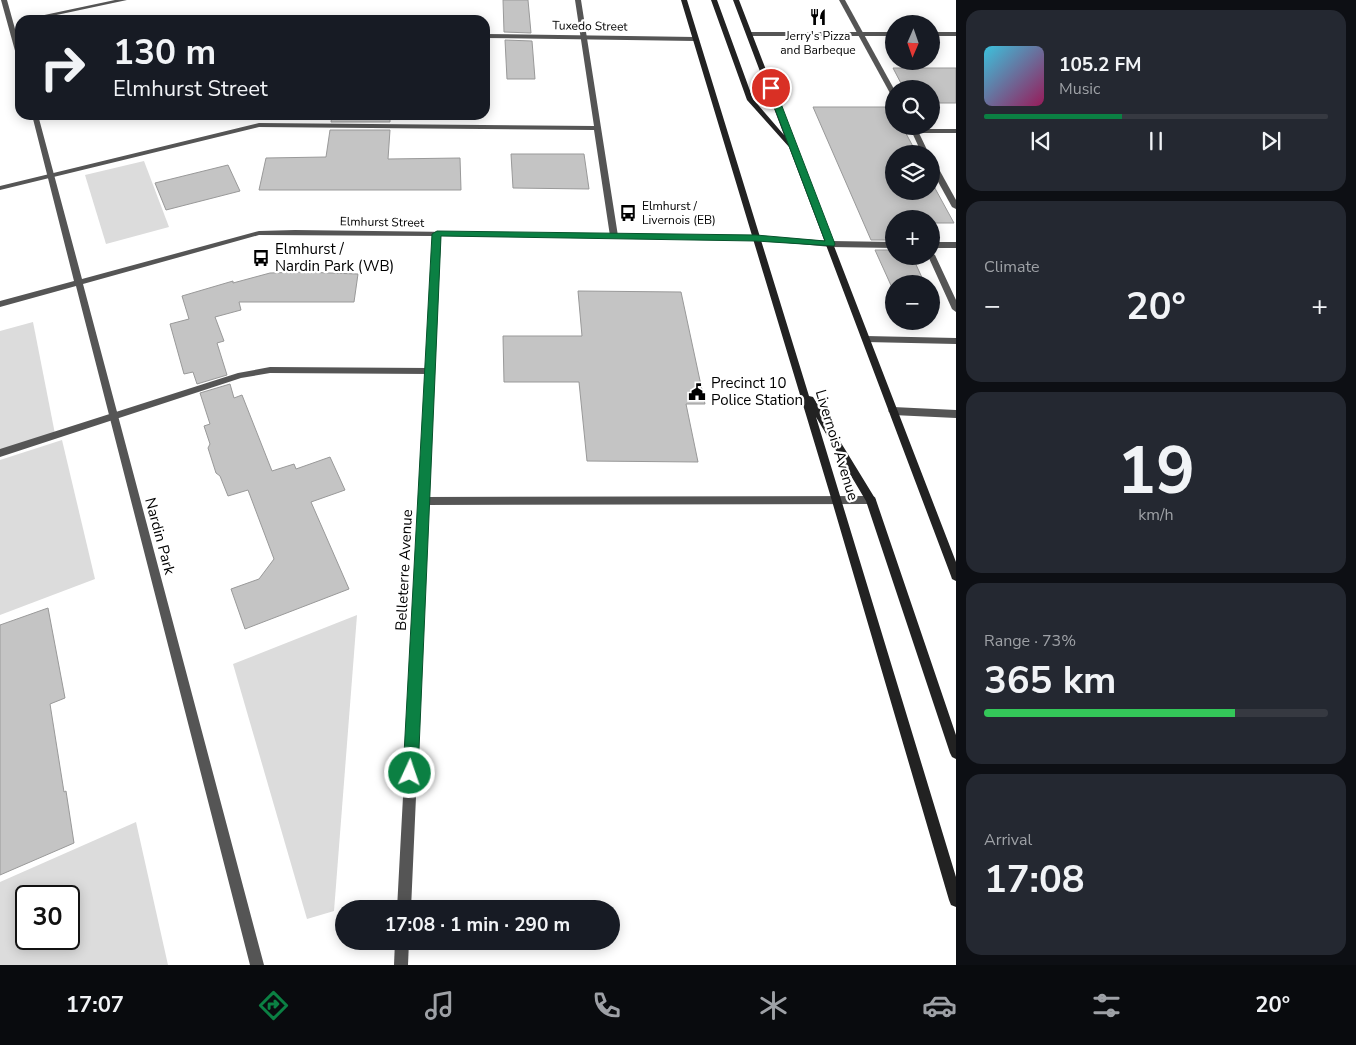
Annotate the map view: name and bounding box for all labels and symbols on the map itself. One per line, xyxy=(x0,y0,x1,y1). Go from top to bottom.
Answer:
restaurant icon: Jerry's Pizza and Barbeque xyxy=(808,7,828,27)
north arrow xyxy=(885,15,940,70)
street label: Tuxedo Street xyxy=(552,17,628,35)
place label: Jerry's Pizza and Barbeque xyxy=(780,28,856,58)
pin xyxy=(750,67,792,109)
place label: Elmhurst / Livernois (EB) xyxy=(642,198,716,228)
bus stop icon: Elmhurst / Livernois (EB) xyxy=(618,203,638,223)
street label: Elmhurst Street xyxy=(340,213,425,231)
place label: Elmhurst / Nardin Park (WB) xyxy=(275,239,394,276)
bus stop icon: Elmhurst / Nardin Park (WB) xyxy=(251,248,271,268)
place label: Precinct 10 Police Station xyxy=(711,373,803,410)
public building icon: Precinct 10 Police Station xyxy=(687,382,707,402)
street label: Livernois Avenue xyxy=(811,387,863,503)
street label: Nardin Park xyxy=(140,495,180,577)
street label: Belleterre Avenue xyxy=(391,509,417,631)
position arrow xyxy=(383,746,435,798)
speed limit sign: 30 xyxy=(15,885,80,950)

